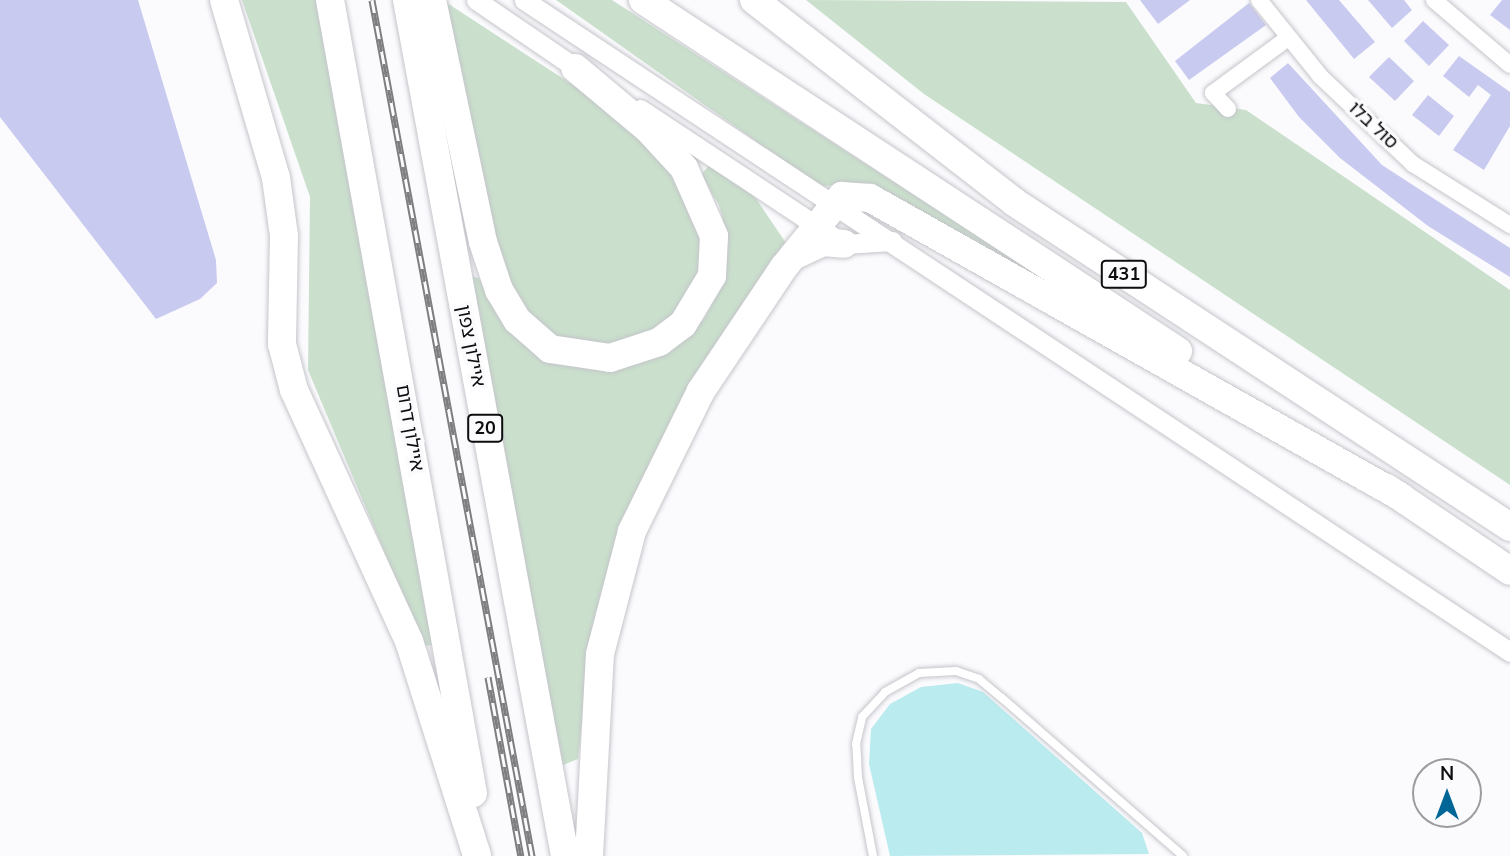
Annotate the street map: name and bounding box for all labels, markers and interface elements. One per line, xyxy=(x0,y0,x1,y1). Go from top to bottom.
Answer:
street label: סול בלו xyxy=(1344,97,1402,155)
road number: 431 xyxy=(1100,260,1148,288)
street label: איילון צפון xyxy=(451,303,489,389)
street label: איילון דרום xyxy=(390,383,428,473)
road number: 20 xyxy=(466,414,504,442)
north arrow xyxy=(1412,758,1482,828)
text: N xyxy=(1440,761,1454,787)

